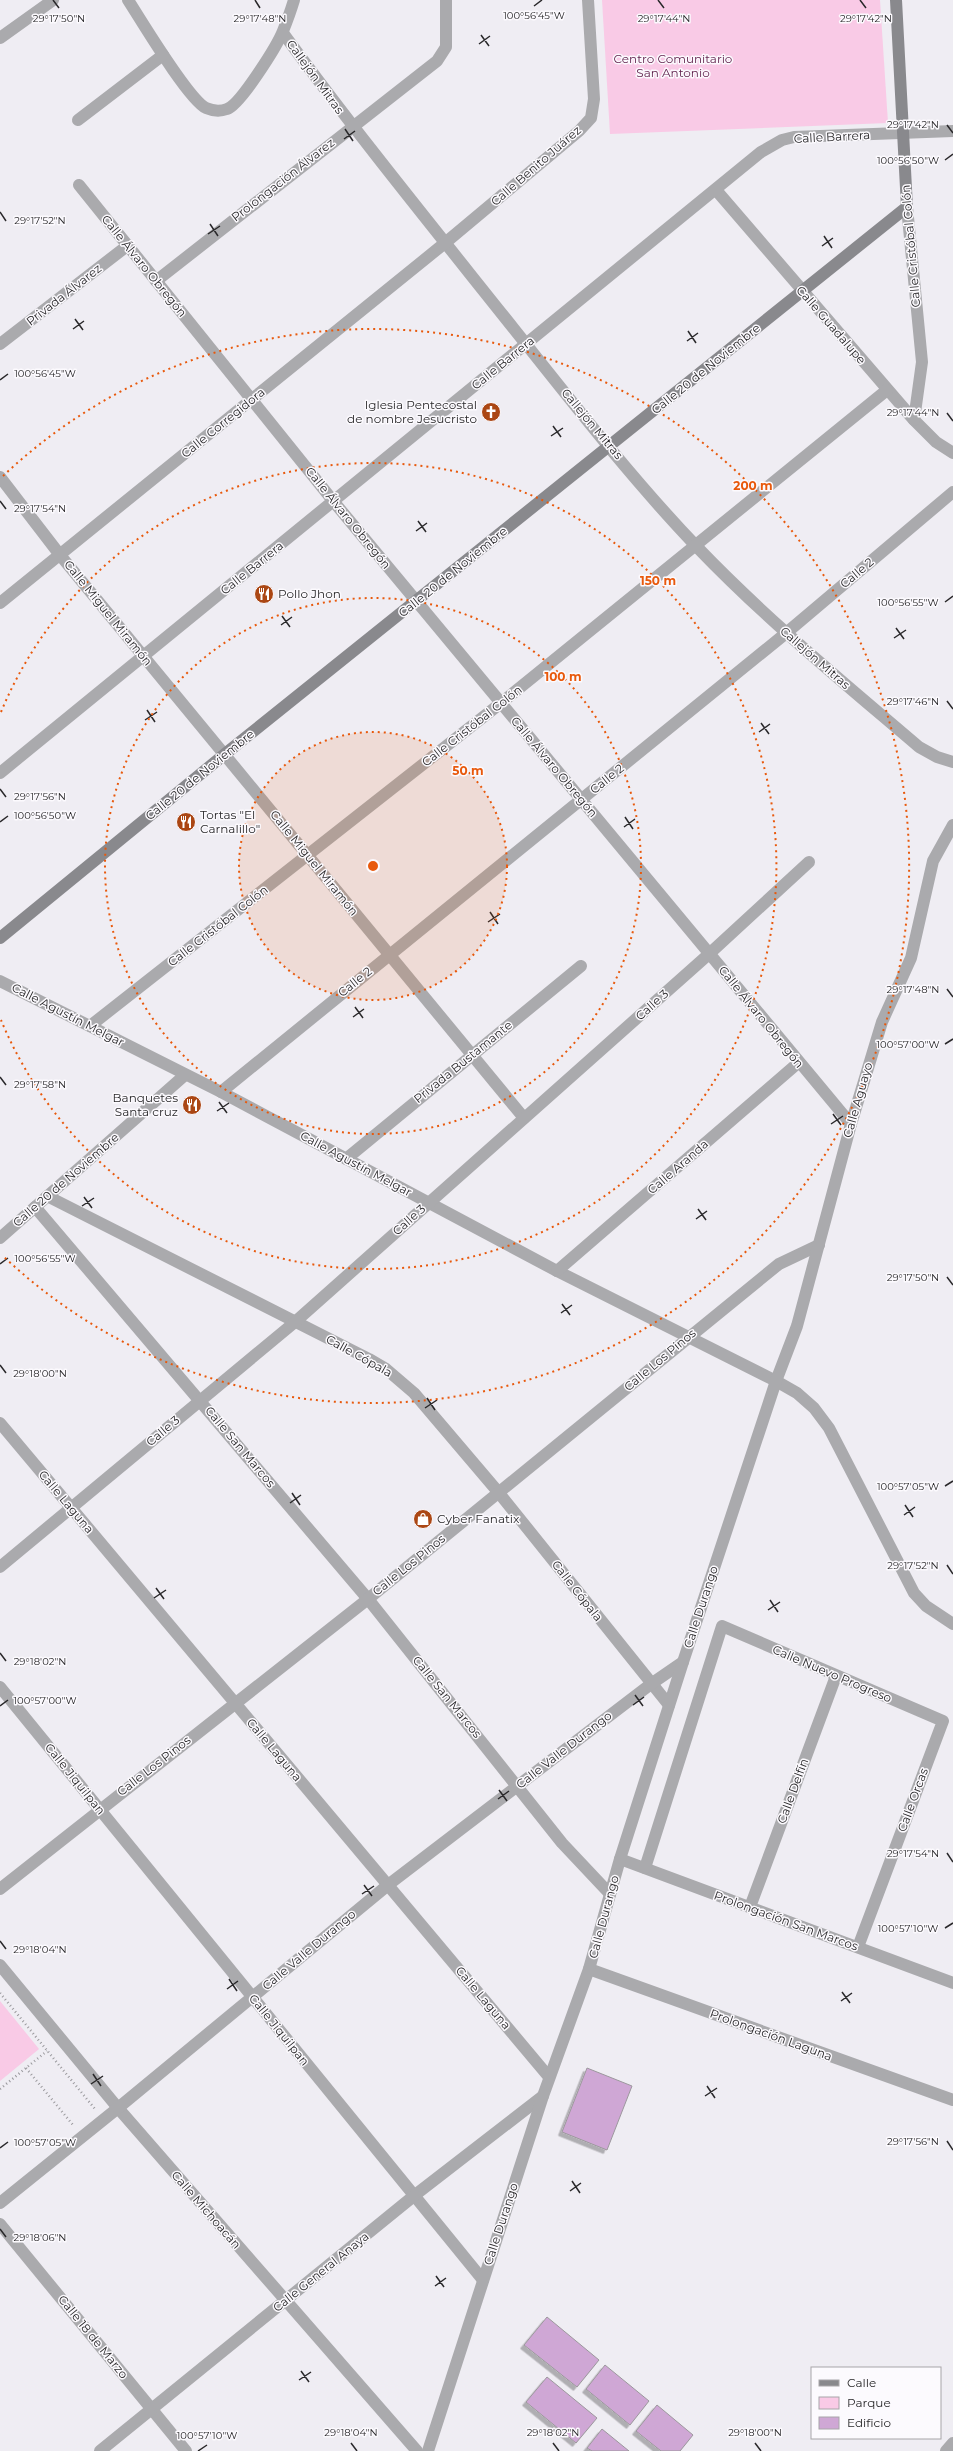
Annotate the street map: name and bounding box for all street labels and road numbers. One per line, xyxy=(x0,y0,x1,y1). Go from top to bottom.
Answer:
street label: Callejón Mitras xyxy=(284,37,347,117)
street label: Calle Benito Juárez xyxy=(488,122,584,209)
street label: Calle Barrera xyxy=(793,127,871,146)
street label: Prolongación Álvarez xyxy=(228,135,337,224)
street label: Calle Cristóbal Colón xyxy=(898,184,923,308)
street label: Calle Álvaro Obregón xyxy=(99,212,190,320)
street label: Privada Álvarez xyxy=(23,261,104,329)
street label: Calle Guadalupe xyxy=(793,283,869,367)
street label: Calle 20 de Noviembre xyxy=(648,320,763,417)
street label: Calle Barrera xyxy=(468,333,537,393)
street label: Calle Corregidora xyxy=(178,384,268,461)
street label: Callejón Mitras xyxy=(558,385,626,462)
street label: Calle Álvaro Obregón xyxy=(303,464,394,572)
street label: Calle 20 de Noviembre xyxy=(395,523,510,620)
street label: Calle Barrera xyxy=(217,538,286,598)
street label: Calle 2 xyxy=(837,554,877,591)
street label: Calle Miguel Miramón xyxy=(61,557,156,668)
street label: Callejón Mitras xyxy=(777,623,854,692)
street label: Calle Cristóbal Colón xyxy=(419,682,525,769)
street label: Calle Álvaro Obregón xyxy=(508,713,601,820)
street label: Calle 20 de Noviembre xyxy=(142,726,257,823)
street label: Calle 2 xyxy=(587,760,627,797)
street label: Calle Miguel Miramón xyxy=(267,807,362,918)
street label: Calle Cristóbal Colón xyxy=(165,882,271,969)
street label: Calle 2 xyxy=(335,963,375,1000)
street label: Calle Álvaro Obregón xyxy=(716,963,807,1071)
street label: Calle Agustín Melgar xyxy=(9,980,127,1050)
street label: Calle 3 xyxy=(632,986,671,1023)
street label: Privada Bustamante xyxy=(410,1017,515,1106)
street label: Calle Aguayo xyxy=(840,1060,875,1139)
street label: Calle Agustín Melgar xyxy=(298,1128,415,1199)
street label: Calle 20 de Noviembre xyxy=(10,1129,122,1230)
street label: Calle Aranda xyxy=(644,1136,711,1197)
street label: Calle 3 xyxy=(389,1201,428,1238)
street label: Calle Los Pinos xyxy=(621,1325,699,1394)
street label: Calle Cópala xyxy=(323,1331,395,1380)
street label: Calle San Marcos xyxy=(202,1403,279,1490)
street label: Calle 3 xyxy=(143,1412,183,1449)
street label: Calle Laguna xyxy=(36,1467,97,1536)
street label: Calle Los Pinos xyxy=(369,1531,448,1599)
street label: Calle Cópala xyxy=(549,1557,606,1624)
street label: Calle Durango xyxy=(680,1564,721,1650)
street label: Calle Nuevo Progreso xyxy=(770,1642,894,1706)
street label: Calle San Marcos xyxy=(410,1653,485,1741)
street label: Calle Valle Durango xyxy=(513,1708,615,1792)
street label: Calle Laguna xyxy=(244,1715,305,1784)
street label: Calle Los Pinos xyxy=(114,1732,194,1799)
street label: Calle Jiquilpan xyxy=(42,1740,109,1817)
street label: Calle Delfín xyxy=(774,1756,811,1825)
street label: Calle Orcas xyxy=(894,1766,931,1834)
street label: Calle Durango xyxy=(585,1874,622,1960)
street label: Prolongación San Marcos xyxy=(712,1887,860,1954)
street label: Calle Valle Durango xyxy=(259,1906,358,1993)
street label: Calle Laguna xyxy=(453,1963,514,2032)
street label: Calle Jiquilpan xyxy=(246,1991,313,2068)
street label: Prolongación Laguna xyxy=(708,2005,834,2064)
street label: Calle Michoacán xyxy=(168,2168,244,2252)
street label: Calle Durango xyxy=(480,2181,521,2267)
street label: Calle General Anaya xyxy=(270,2228,372,2315)
street label: Calle 18 de Marzo xyxy=(55,2292,132,2381)

